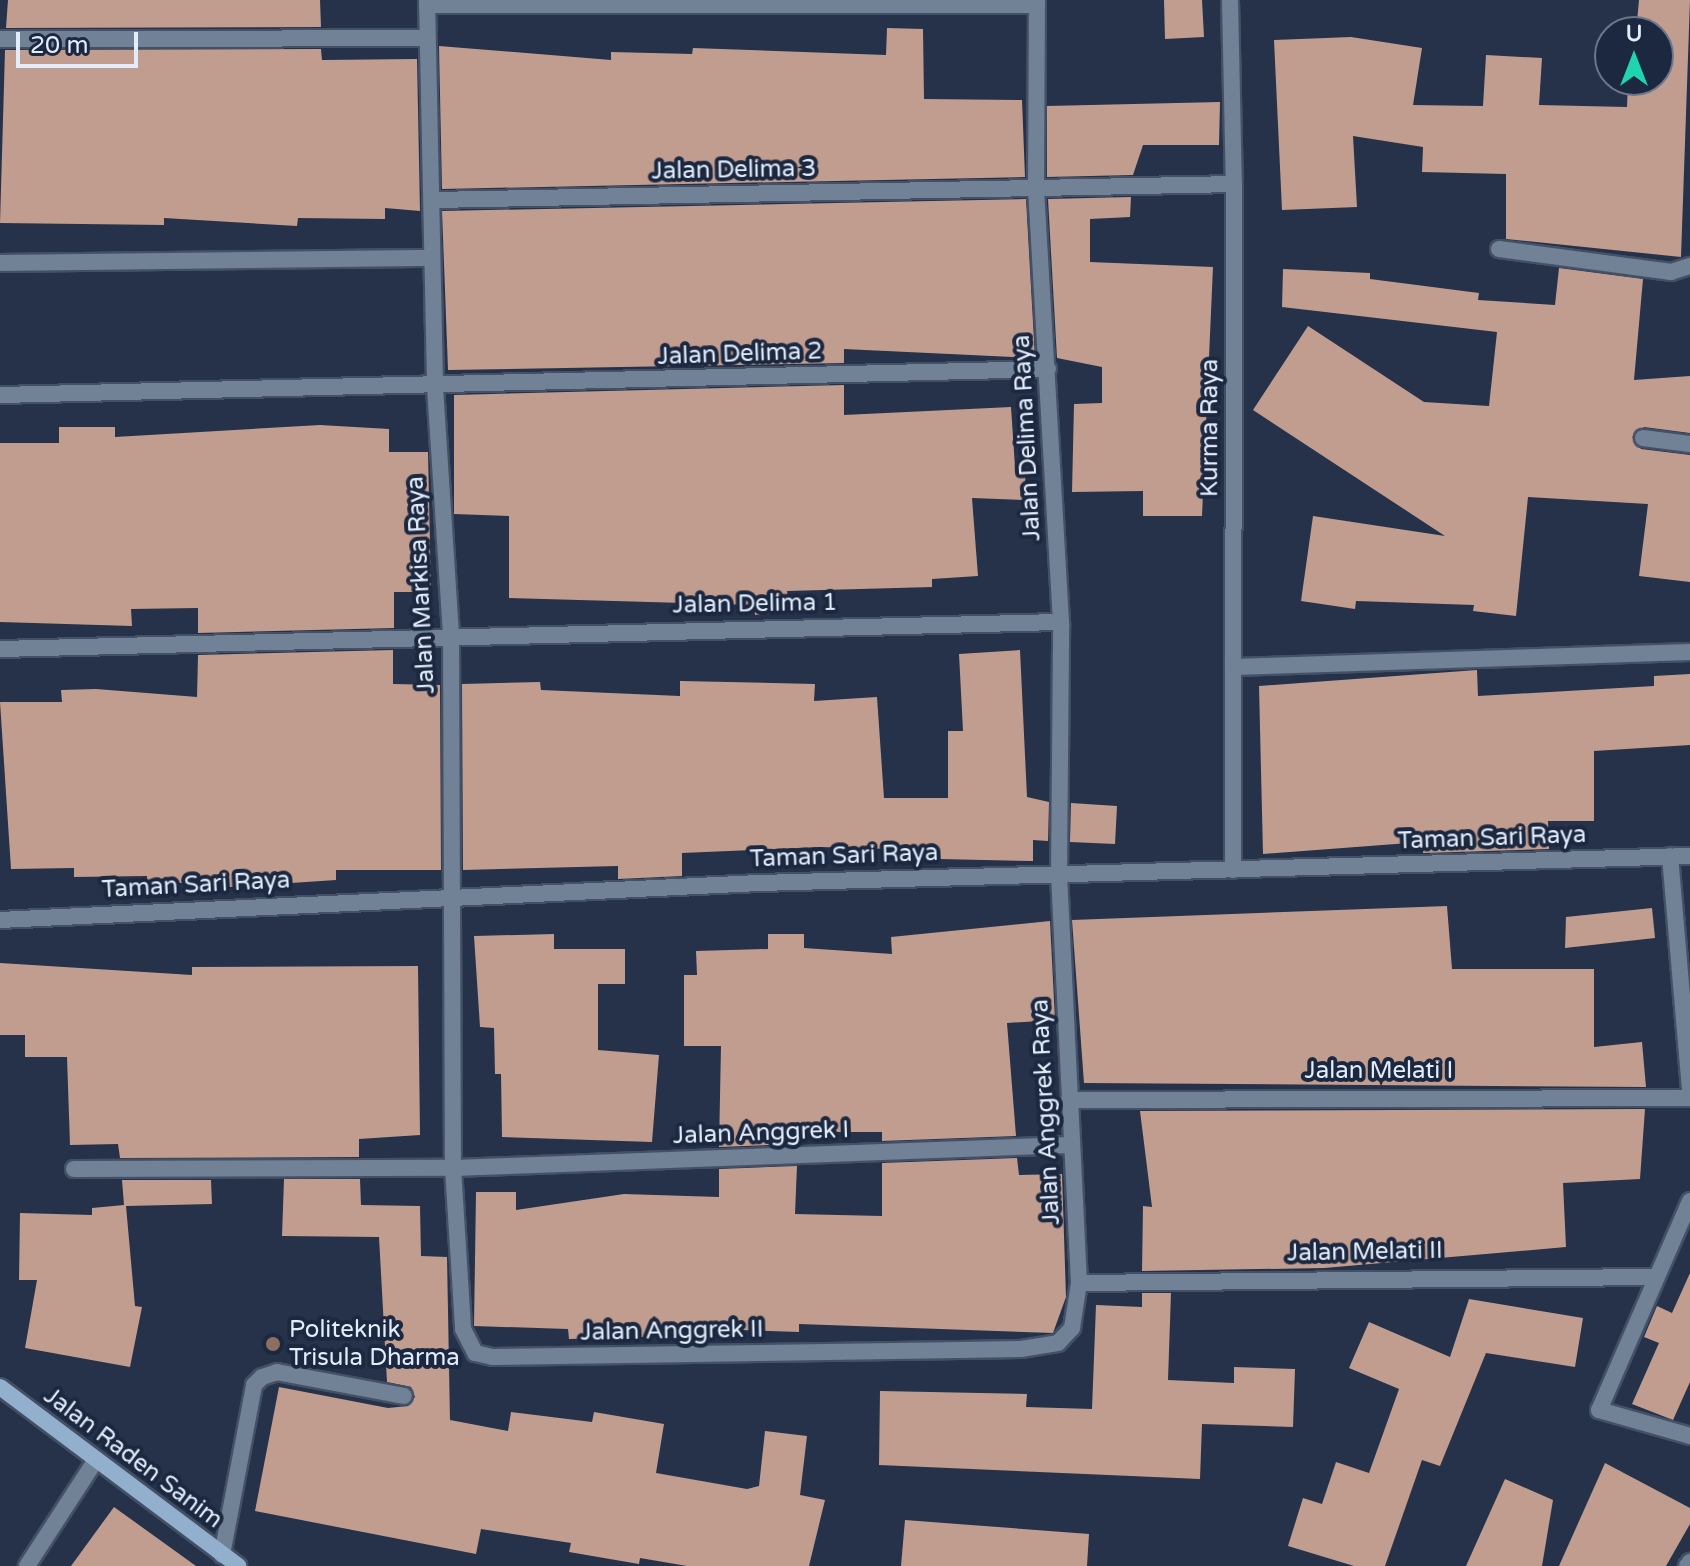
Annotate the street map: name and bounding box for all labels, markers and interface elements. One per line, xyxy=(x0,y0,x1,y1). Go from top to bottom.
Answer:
scale bar xyxy=(20,16,142,66)
north arrow xyxy=(1594,16,1674,96)
text: U xyxy=(1626,21,1642,47)
text: 20 m xyxy=(30,31,88,60)
street label: Jalan Delima 3 xyxy=(651,154,817,186)
street label: Jalan Delima Raya xyxy=(1007,334,1047,542)
street label: Jalan Delima 2 xyxy=(657,337,823,371)
street label: Kurma Raya xyxy=(1196,359,1224,497)
street label: Jalan Markisa Raya xyxy=(401,476,441,694)
street label: Jalan Delima 1 xyxy=(672,588,838,620)
street label: Taman Sari Raya xyxy=(1397,820,1587,856)
street label: Taman Sari Raya xyxy=(749,838,939,874)
street label: Taman Sari Raya xyxy=(101,866,291,904)
street label: Jalan Anggrek Raya xyxy=(1026,998,1066,1226)
street label: Jalan Melati I xyxy=(1305,1057,1453,1085)
street label: Jalan Anggrek I xyxy=(672,1116,850,1150)
street label: Jalan Melati II xyxy=(1287,1236,1443,1268)
street label: Jalan Anggrek II xyxy=(580,1315,764,1347)
place label: Politeknik Trisula Dharma xyxy=(289,1316,460,1372)
marker: Politeknik Trisula Dharma xyxy=(264,1335,282,1353)
street label: Jalan Raden Sanim xyxy=(38,1381,228,1535)

